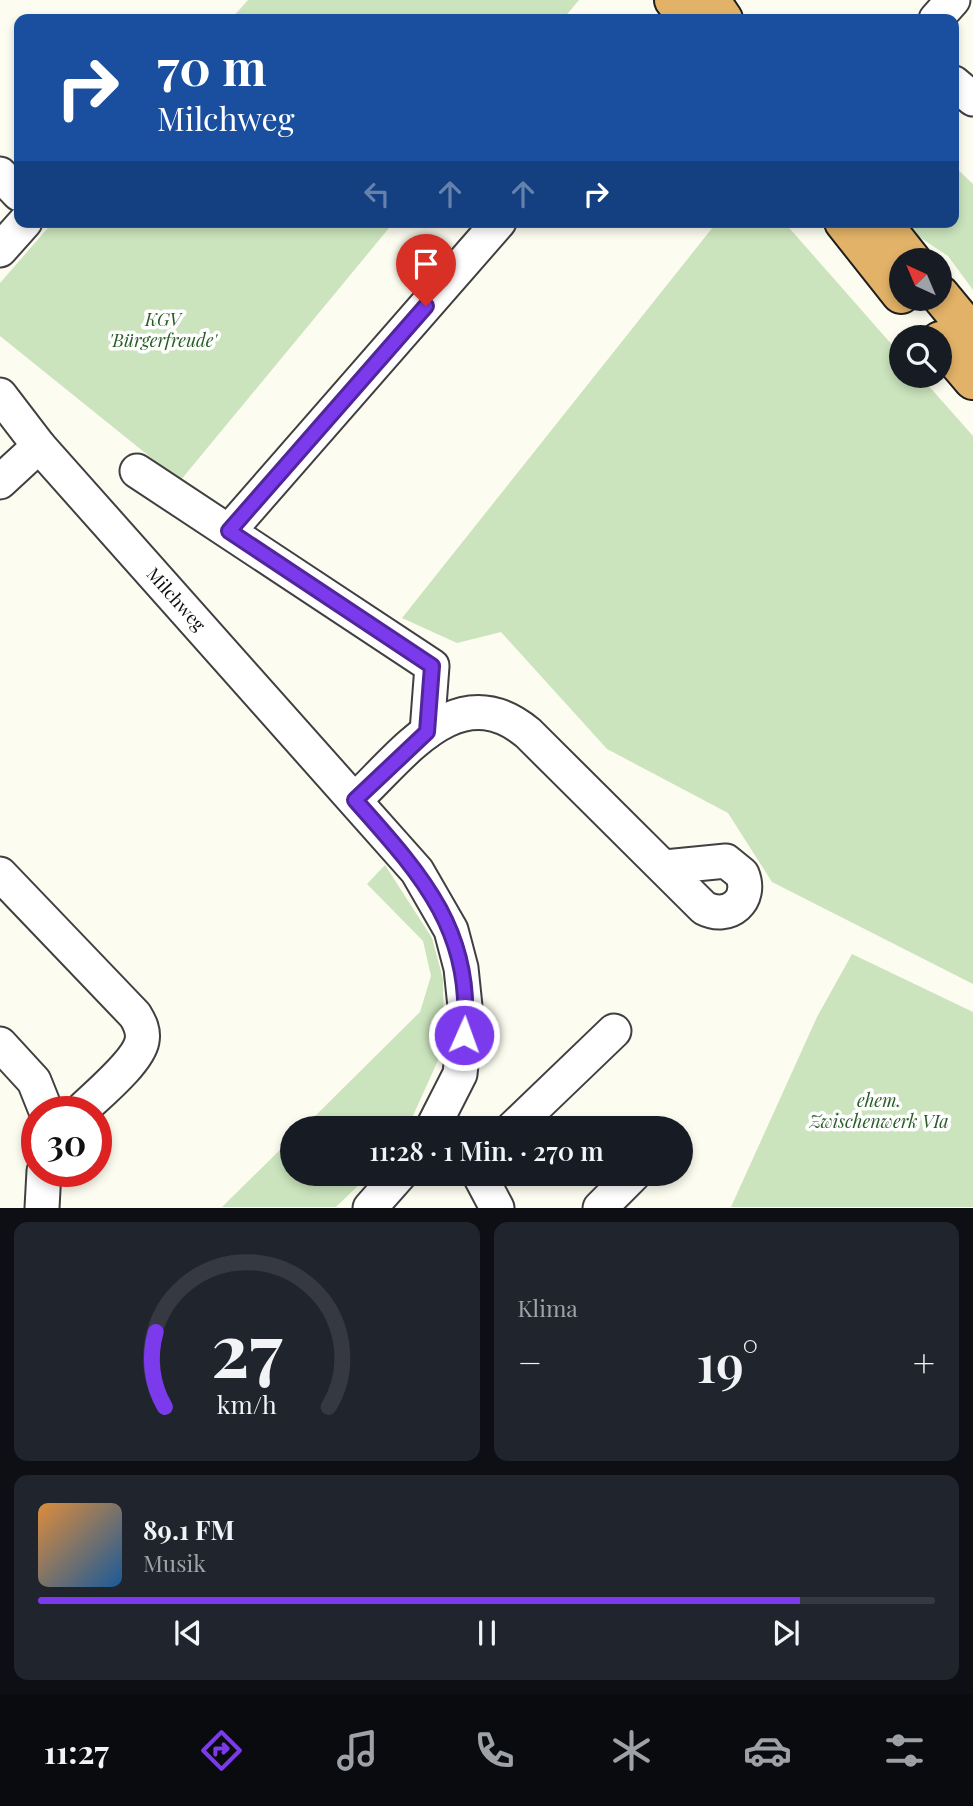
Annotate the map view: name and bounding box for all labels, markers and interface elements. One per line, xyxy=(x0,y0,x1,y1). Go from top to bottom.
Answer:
text: 70 m xyxy=(157,33,267,98)
icon: right xyxy=(42,42,133,133)
text: Milchweg xyxy=(157,96,295,139)
icon: left xyxy=(358,175,396,213)
icon: ahead xyxy=(431,175,469,213)
icon: ahead xyxy=(504,175,542,213)
icon: right xyxy=(577,175,615,213)
pin xyxy=(396,234,456,306)
icon: arrive xyxy=(407,245,445,283)
north arrow xyxy=(889,248,952,312)
map controls xyxy=(889,248,952,388)
park label: KGV 'Bürgerfreude' xyxy=(109,307,219,352)
button: search xyxy=(889,325,952,388)
street label: Milchweg xyxy=(142,562,212,636)
position arrow xyxy=(427,998,501,1072)
park label: ehem. Zwischenwerk VIa xyxy=(808,1088,949,1133)
speed limit sign: 30 xyxy=(21,1096,112,1187)
text: 11:28 · 1 Min. · 270 m xyxy=(369,1133,604,1168)
text: Klima xyxy=(518,1292,578,1323)
text: 27 xyxy=(211,1299,283,1396)
text: 19° xyxy=(696,1327,759,1396)
text: − xyxy=(518,1336,542,1387)
text: + xyxy=(913,1336,935,1387)
text: km/h xyxy=(217,1387,277,1420)
text: 89.1 FM xyxy=(143,1512,235,1547)
text: Musik xyxy=(143,1547,206,1578)
icon: previous xyxy=(169,1614,207,1652)
icon: pause xyxy=(468,1614,506,1652)
icon: next xyxy=(767,1614,805,1652)
icon: directions xyxy=(197,1726,246,1775)
icon: music xyxy=(333,1726,382,1775)
icon: phone xyxy=(470,1726,519,1775)
icon: climate xyxy=(607,1726,656,1775)
icon: car xyxy=(743,1726,792,1775)
icon: filters xyxy=(880,1726,929,1775)
text: 11:27 xyxy=(44,1729,109,1772)

